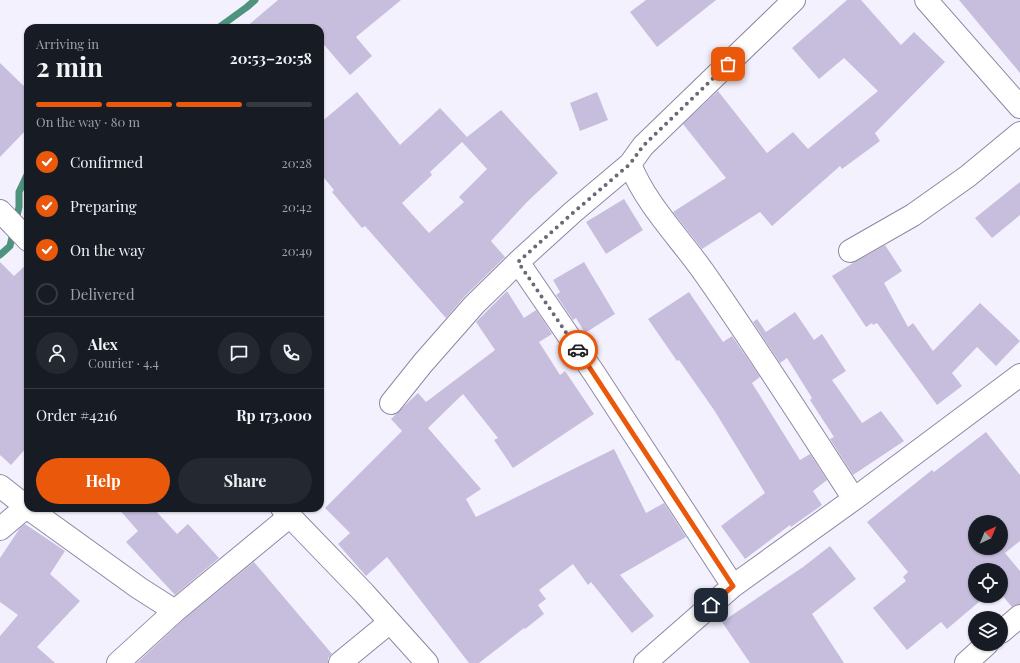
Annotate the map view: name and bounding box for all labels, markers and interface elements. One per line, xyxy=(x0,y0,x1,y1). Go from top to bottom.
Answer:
text: Arriving in xyxy=(36,35,99,52)
pin xyxy=(711,47,745,81)
text: 20:53–20:58 xyxy=(230,48,312,68)
text: 2 min xyxy=(36,49,103,84)
icon: bag xyxy=(717,53,739,75)
text: On the way · 80 m xyxy=(36,113,140,130)
icon: check xyxy=(36,151,58,173)
text: Confirmed xyxy=(70,152,143,172)
text: 20:28 xyxy=(282,154,312,171)
icon: check xyxy=(36,195,58,217)
text: Preparing xyxy=(70,196,137,216)
text: 20:42 xyxy=(282,198,312,215)
icon: check xyxy=(36,239,58,261)
text: On the way xyxy=(70,240,145,260)
text: 20:49 xyxy=(281,242,312,259)
text: Delivered xyxy=(70,284,135,304)
courier xyxy=(558,330,598,370)
button: person xyxy=(36,332,78,374)
button: chat xyxy=(218,332,260,374)
button: phone xyxy=(270,332,312,374)
text: Alex xyxy=(88,334,118,354)
icon: car xyxy=(567,339,589,361)
text: Courier · 4.4 xyxy=(88,354,159,371)
text: Order #4216 xyxy=(36,405,117,425)
text: Rp 173,000 xyxy=(236,405,312,425)
button: Help xyxy=(36,458,170,504)
button: Share xyxy=(178,458,312,504)
north arrow xyxy=(968,515,1008,555)
map controls xyxy=(968,515,1008,651)
button: locate xyxy=(968,563,1008,603)
pin xyxy=(694,588,728,622)
icon: home xyxy=(700,594,722,616)
button: layers xyxy=(968,611,1008,651)

